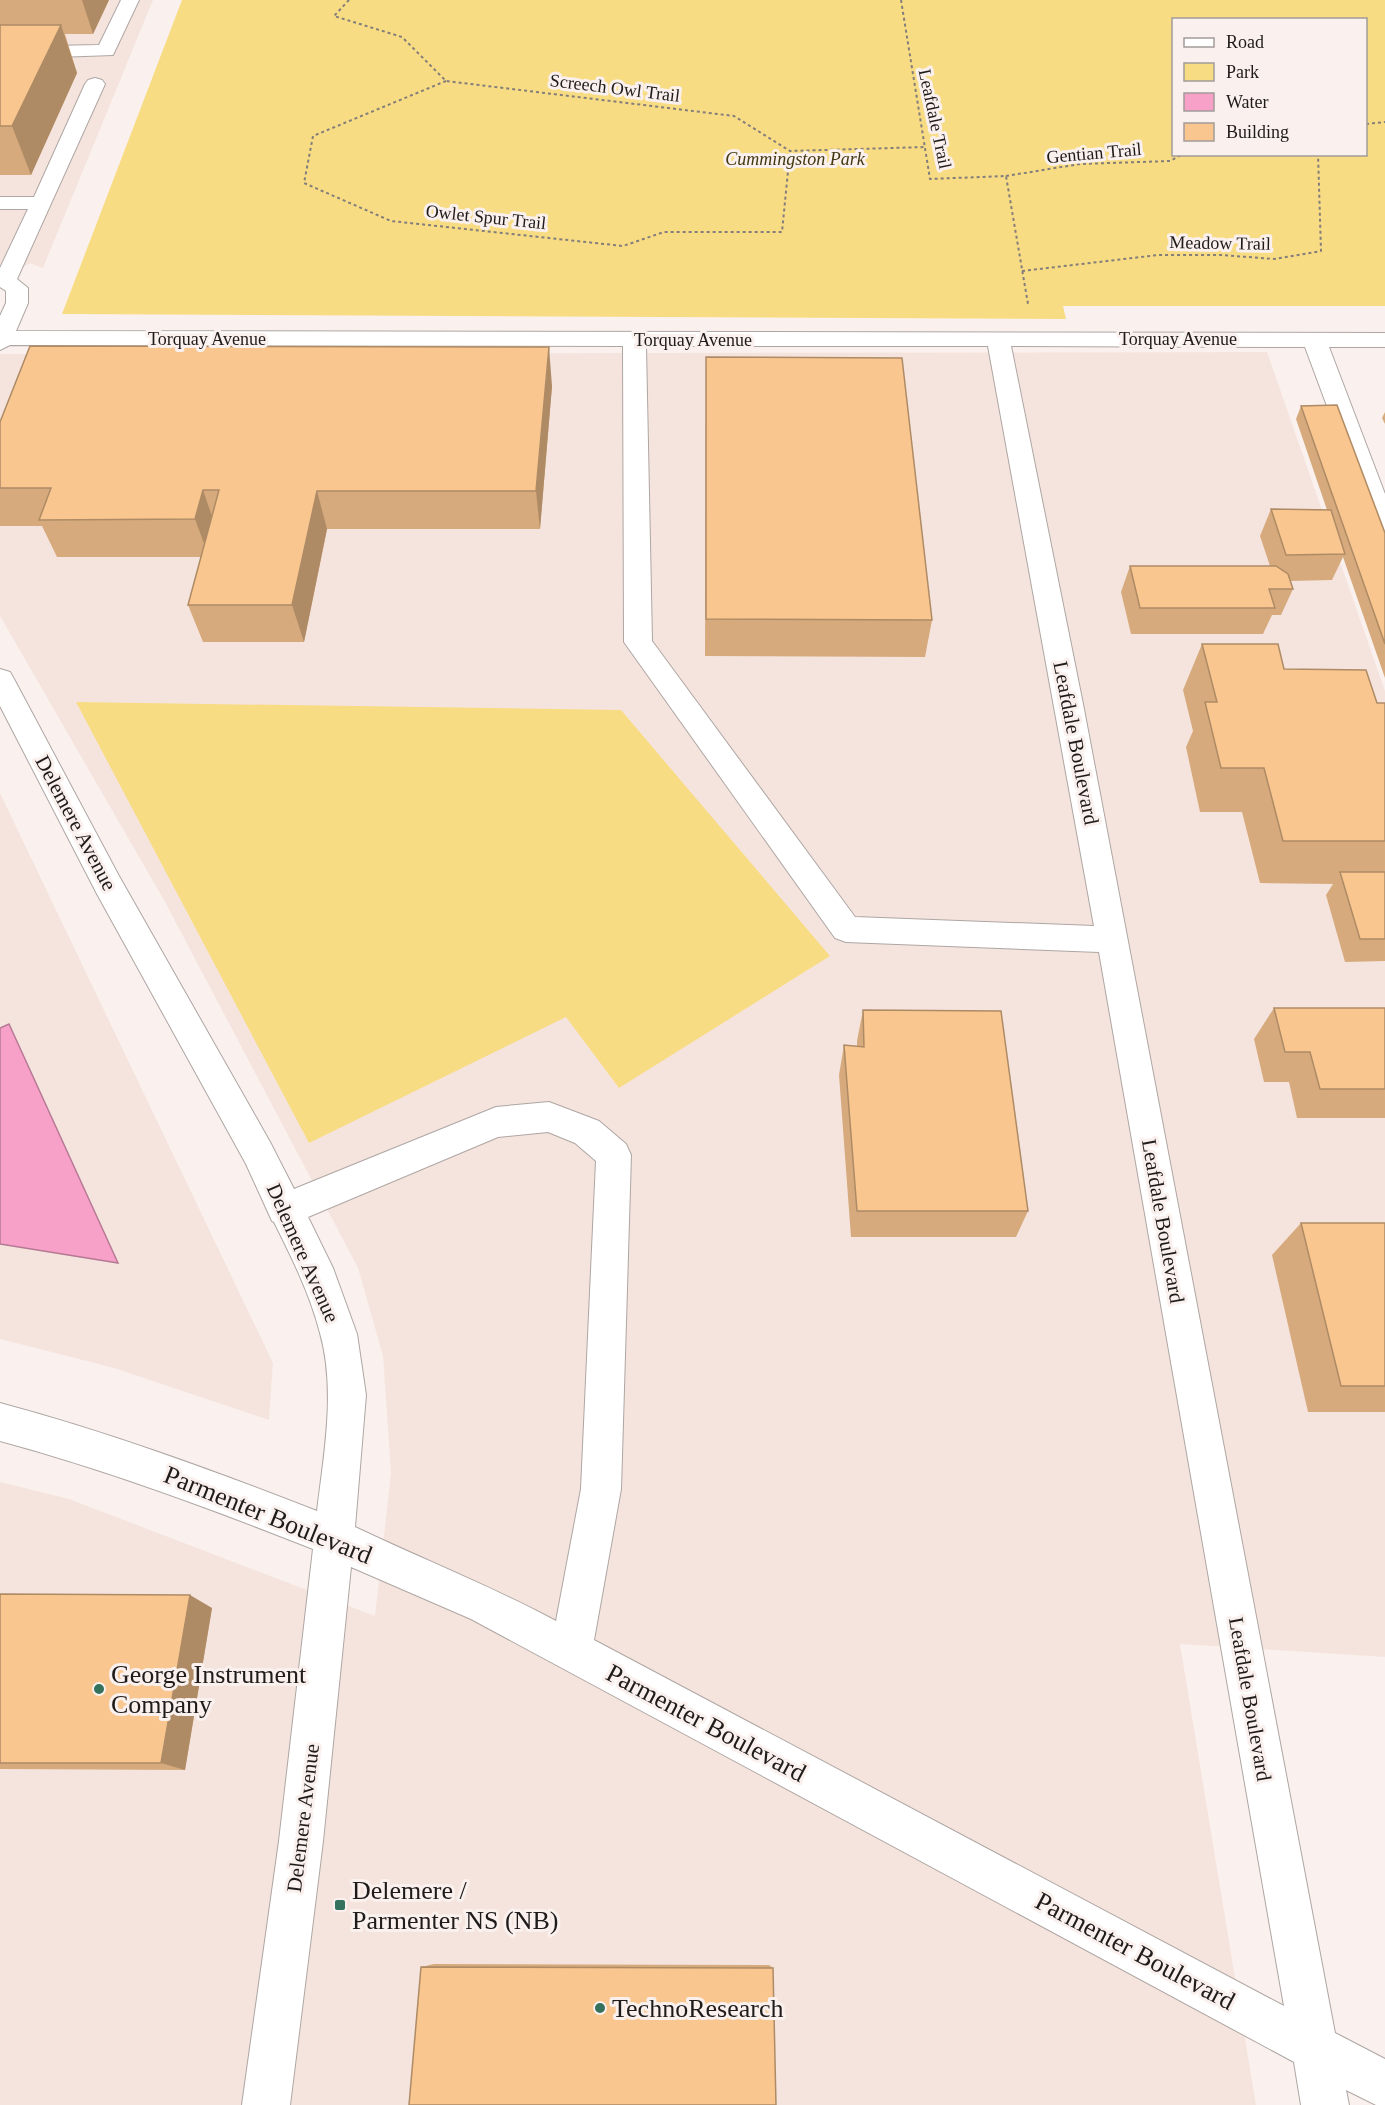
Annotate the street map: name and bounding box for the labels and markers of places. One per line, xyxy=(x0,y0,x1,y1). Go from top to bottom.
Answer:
place label: George Instrument Company xyxy=(111,1660,307,1719)
marker: George Instrument Company xyxy=(92,1682,106,1696)
place label: Delemere / Parmenter NS (NB) xyxy=(352,1876,559,1935)
marker: Delemere / Parmenter NS (NB) xyxy=(333,1898,347,1912)
place label: TechnoResearch xyxy=(612,1994,783,2023)
marker: TechnoResearch xyxy=(593,2001,607,2015)

